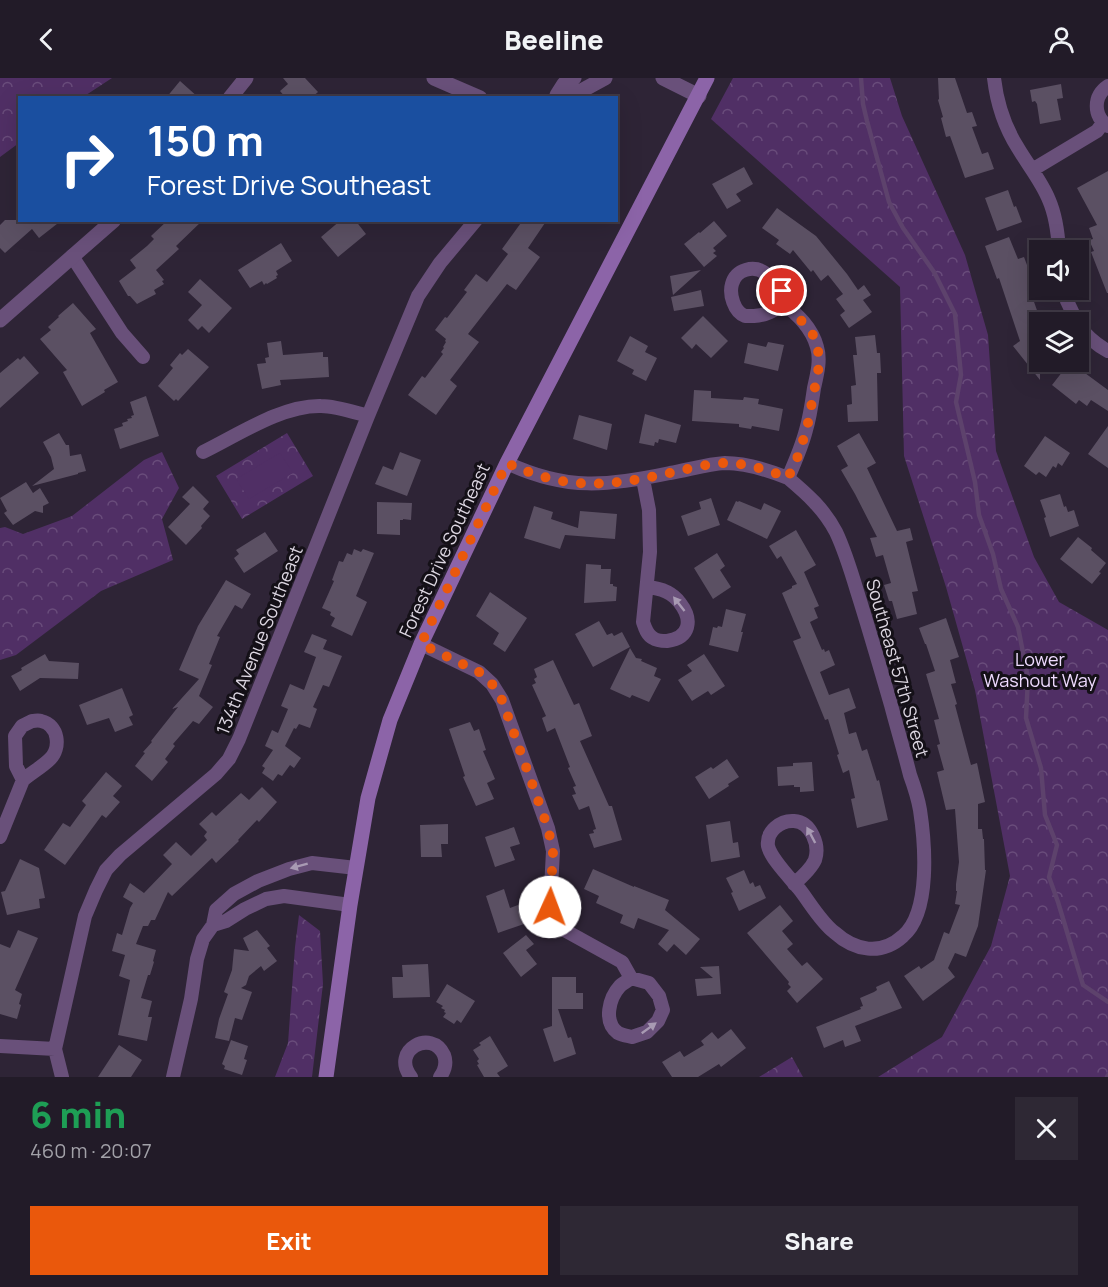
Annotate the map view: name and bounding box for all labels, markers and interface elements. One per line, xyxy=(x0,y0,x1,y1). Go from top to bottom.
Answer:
text: Beeline xyxy=(504,21,604,58)
icon: back xyxy=(30,23,63,56)
icon: person xyxy=(1045,23,1078,56)
text: 150 m xyxy=(147,111,264,169)
icon: right xyxy=(48,120,126,198)
text: Forest Drive Southeast xyxy=(147,166,431,203)
map controls xyxy=(1029,240,1089,372)
button: sound xyxy=(1029,240,1089,300)
pin xyxy=(756,265,807,316)
icon: arrive xyxy=(765,274,798,307)
button: layers xyxy=(1029,312,1089,372)
street label: Forest Drive Southeast xyxy=(393,459,495,641)
street label: 134th Avenue Southeast xyxy=(210,542,308,738)
street label: Southeast 57th Street xyxy=(861,576,935,760)
one-way arrow xyxy=(674,596,686,611)
park label: Lower Washout Way xyxy=(983,647,1097,692)
one-way arrow xyxy=(806,826,815,843)
one-way arrow xyxy=(289,862,308,872)
position arrow xyxy=(518,875,582,939)
one-way arrow xyxy=(640,1022,656,1034)
text: 6 min xyxy=(30,1090,126,1139)
button: close xyxy=(1015,1097,1078,1160)
text: 460 m · 20:07 xyxy=(30,1137,152,1164)
button: Exit xyxy=(30,1206,548,1275)
button: Share xyxy=(560,1206,1078,1275)

